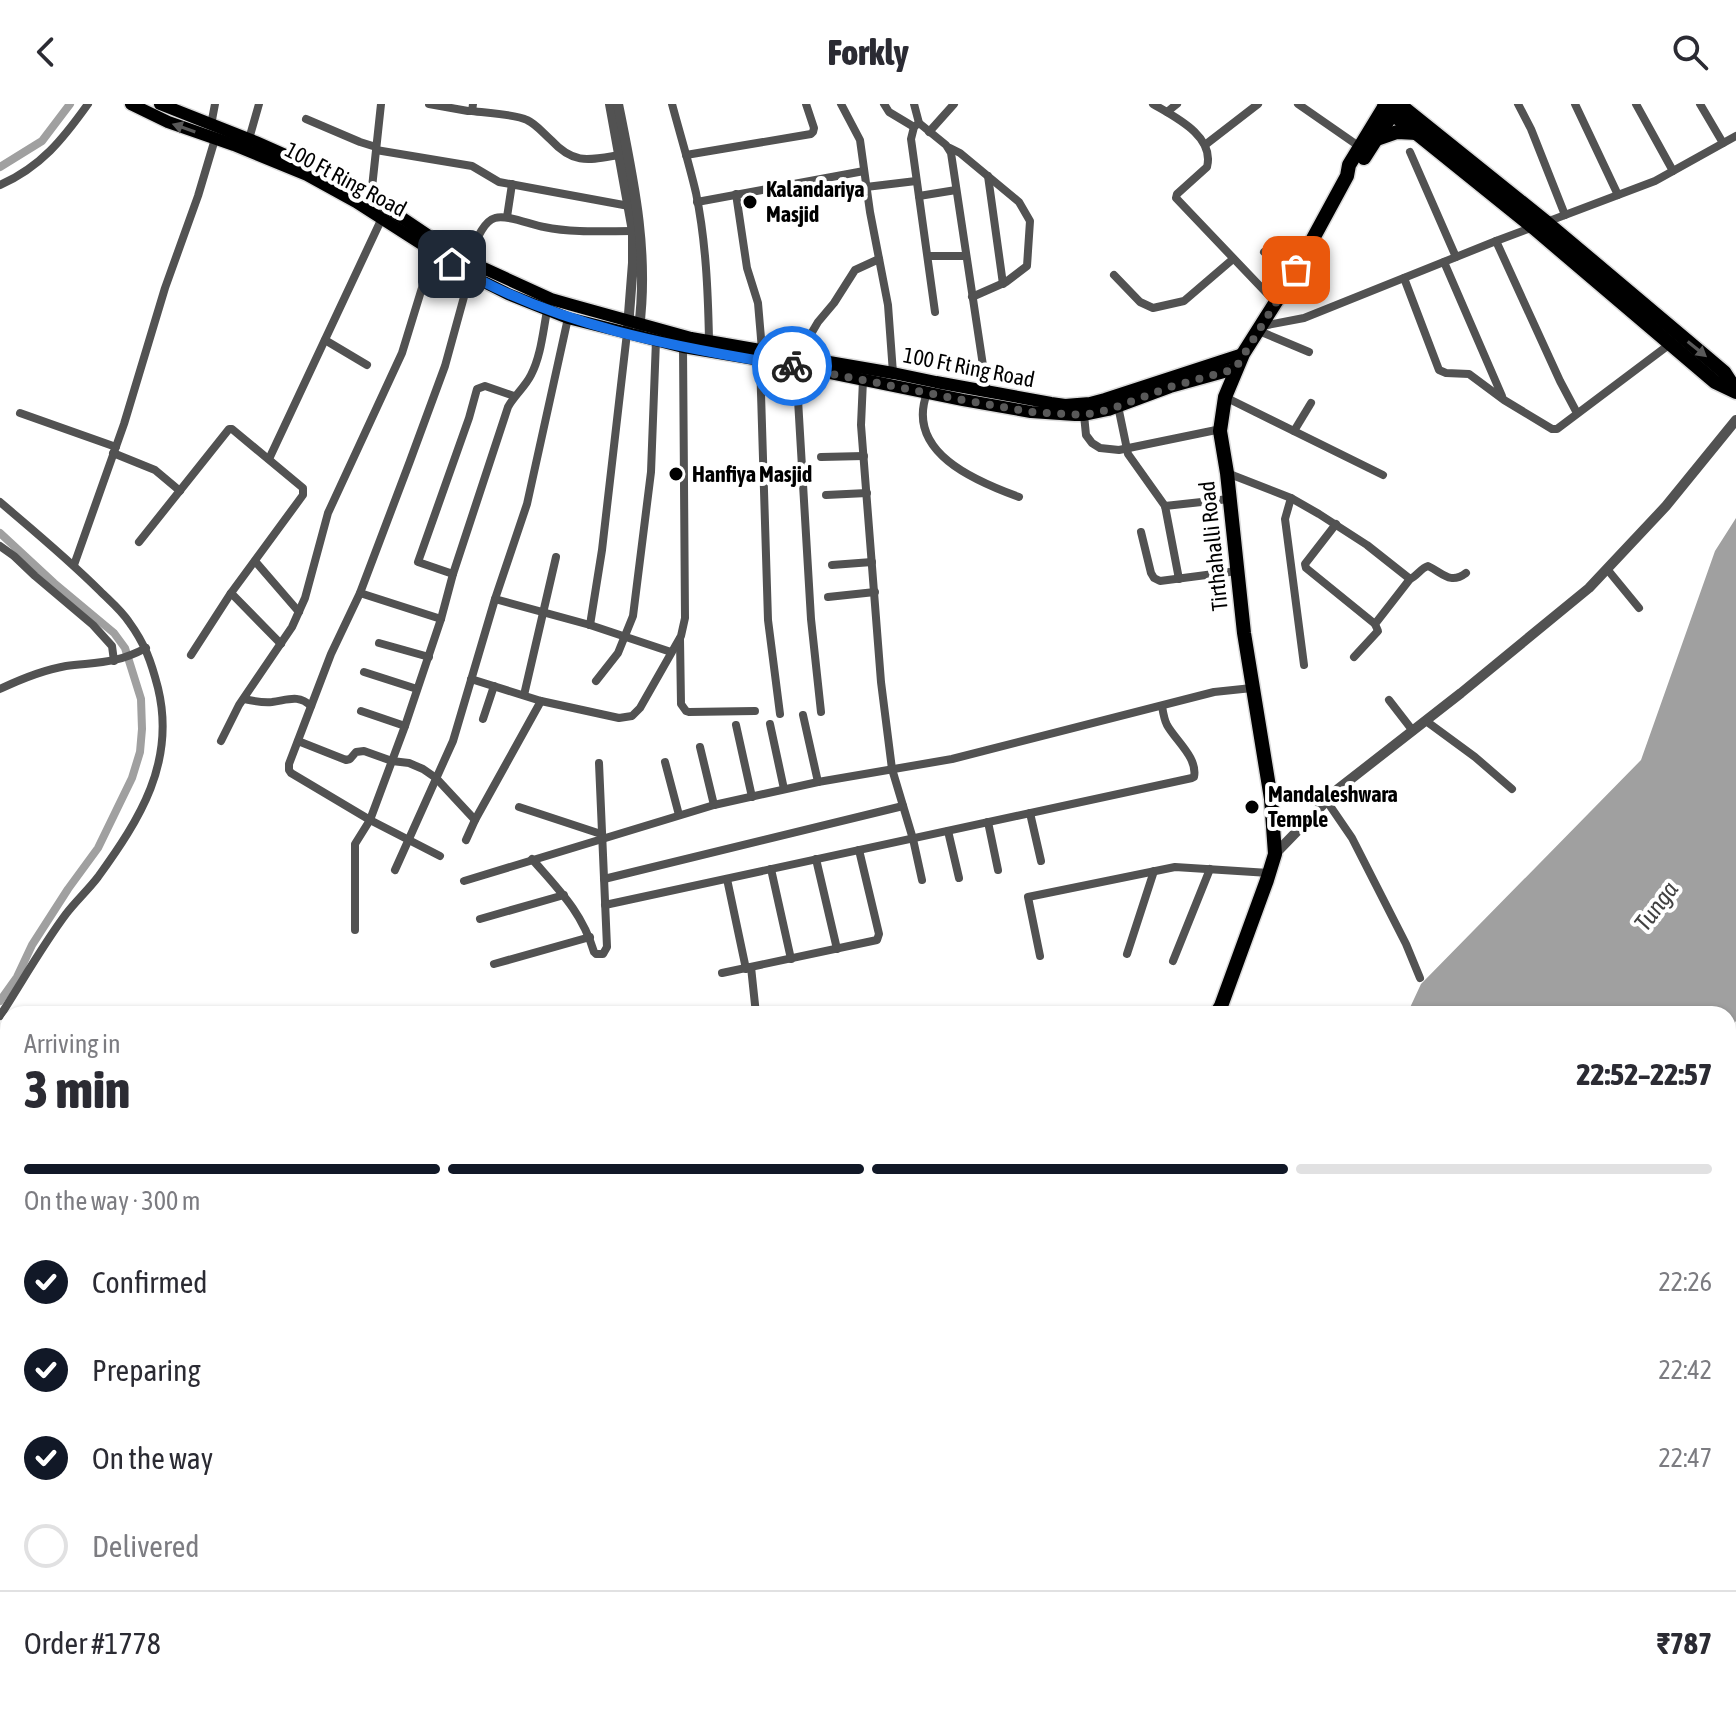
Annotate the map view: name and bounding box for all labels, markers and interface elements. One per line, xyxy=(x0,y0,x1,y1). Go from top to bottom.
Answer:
icon: back xyxy=(24,30,68,74)
icon: search xyxy=(1668,30,1712,74)
text: Forkly xyxy=(827,31,909,73)
one-way arrow xyxy=(172,121,196,134)
street label: 100 Ft Ring Road xyxy=(281,136,411,222)
place label: Kalandariya Masjid xyxy=(766,176,865,227)
marker: Kalandariya Masjid xyxy=(741,193,759,211)
pin xyxy=(418,230,486,298)
pin xyxy=(1262,236,1330,304)
icon: home xyxy=(430,242,474,286)
icon: bag xyxy=(1274,248,1318,292)
courier xyxy=(752,326,832,406)
one-way arrow xyxy=(1686,340,1706,357)
street label: 100 Ft Ring Road xyxy=(901,342,1037,392)
icon: bike xyxy=(770,344,814,388)
place label: Hanfiya Masjid xyxy=(692,461,812,487)
marker: Hanfiya Masjid xyxy=(667,465,685,483)
street label: Tirthahalli Road xyxy=(1193,480,1233,612)
place label: Mandaleshwara Temple xyxy=(1268,781,1398,832)
marker: Mandaleshwara Temple xyxy=(1243,798,1261,816)
water label: Tunga xyxy=(1629,876,1683,936)
text: Arriving in xyxy=(24,1029,121,1059)
text: 22:52–22:57 xyxy=(1577,1057,1712,1091)
text: 3 min xyxy=(24,1059,130,1119)
text: On the way · 300 m xyxy=(24,1186,201,1216)
icon: check xyxy=(24,1260,68,1304)
text: Confirmed xyxy=(92,1265,207,1299)
text: 22:26 xyxy=(1658,1267,1712,1297)
icon: check xyxy=(24,1348,68,1392)
text: Preparing xyxy=(92,1353,201,1387)
text: 22:42 xyxy=(1658,1355,1712,1385)
icon: check xyxy=(24,1436,68,1480)
text: On the way xyxy=(92,1441,213,1475)
text: 22:47 xyxy=(1658,1443,1712,1473)
text: Delivered xyxy=(92,1529,200,1563)
text: Order #1778 xyxy=(24,1626,161,1660)
text: ₹787 xyxy=(1657,1626,1712,1660)

